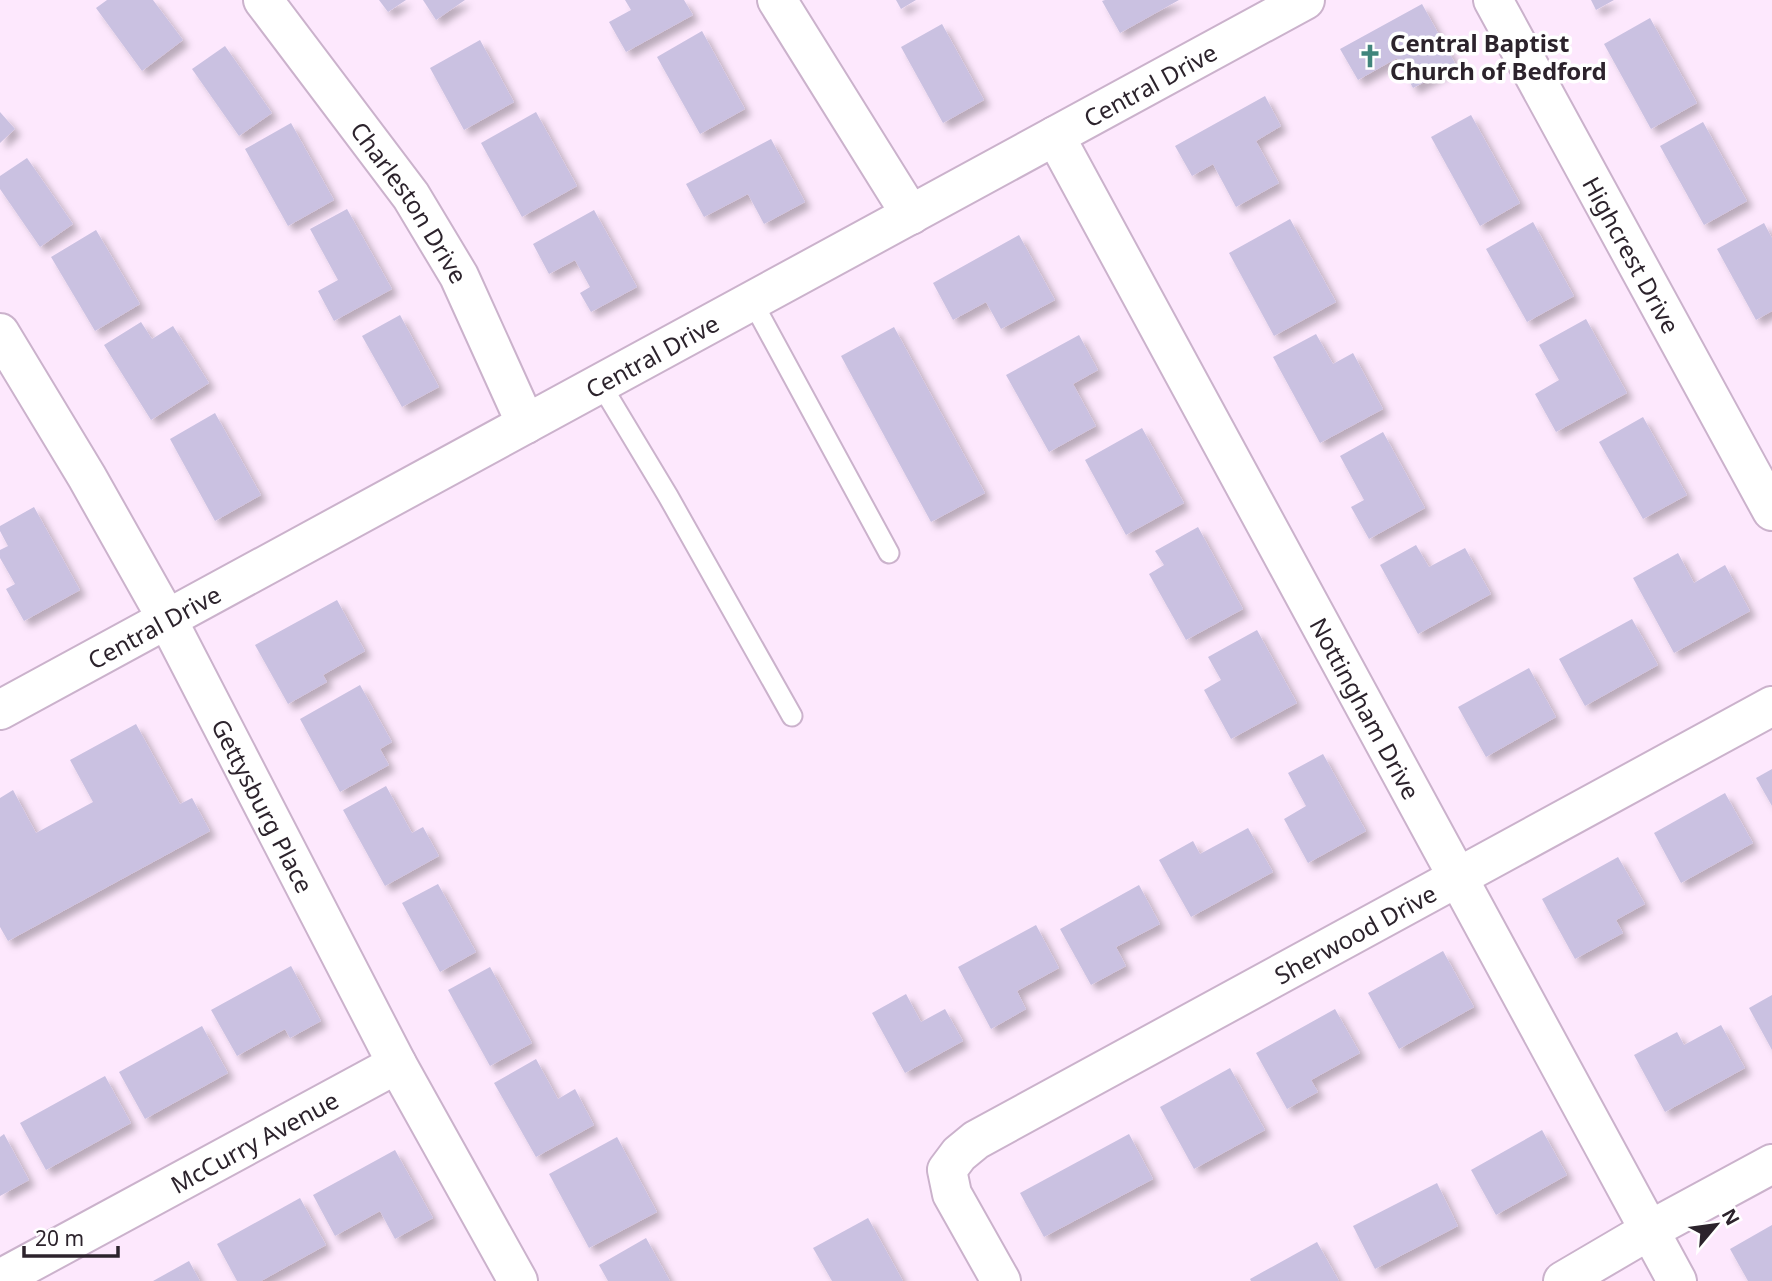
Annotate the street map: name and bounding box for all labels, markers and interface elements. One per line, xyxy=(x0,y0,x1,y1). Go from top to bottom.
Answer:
place label: Central Baptist Church of Bedford xyxy=(1390,26,1607,87)
street label: Central Drive xyxy=(1077,35,1222,134)
church icon: Central Baptist Church of Bedford xyxy=(1356,42,1384,70)
street label: Charleston Drive xyxy=(344,114,476,289)
street label: Highcrest Drive xyxy=(1576,170,1688,339)
street label: Central Drive xyxy=(579,306,724,405)
street label: Central Drive xyxy=(81,577,226,676)
street label: Nottingham Drive xyxy=(1303,611,1429,805)
street label: Gettysburg Place xyxy=(205,713,322,898)
street label: Sherwood Drive xyxy=(1268,876,1442,991)
street label: McCurry Avenue xyxy=(164,1083,344,1200)
north arrow xyxy=(1681,1190,1751,1260)
text: N xyxy=(1716,1204,1746,1230)
scale bar xyxy=(24,1214,119,1258)
text: 20 m xyxy=(35,1224,84,1252)

